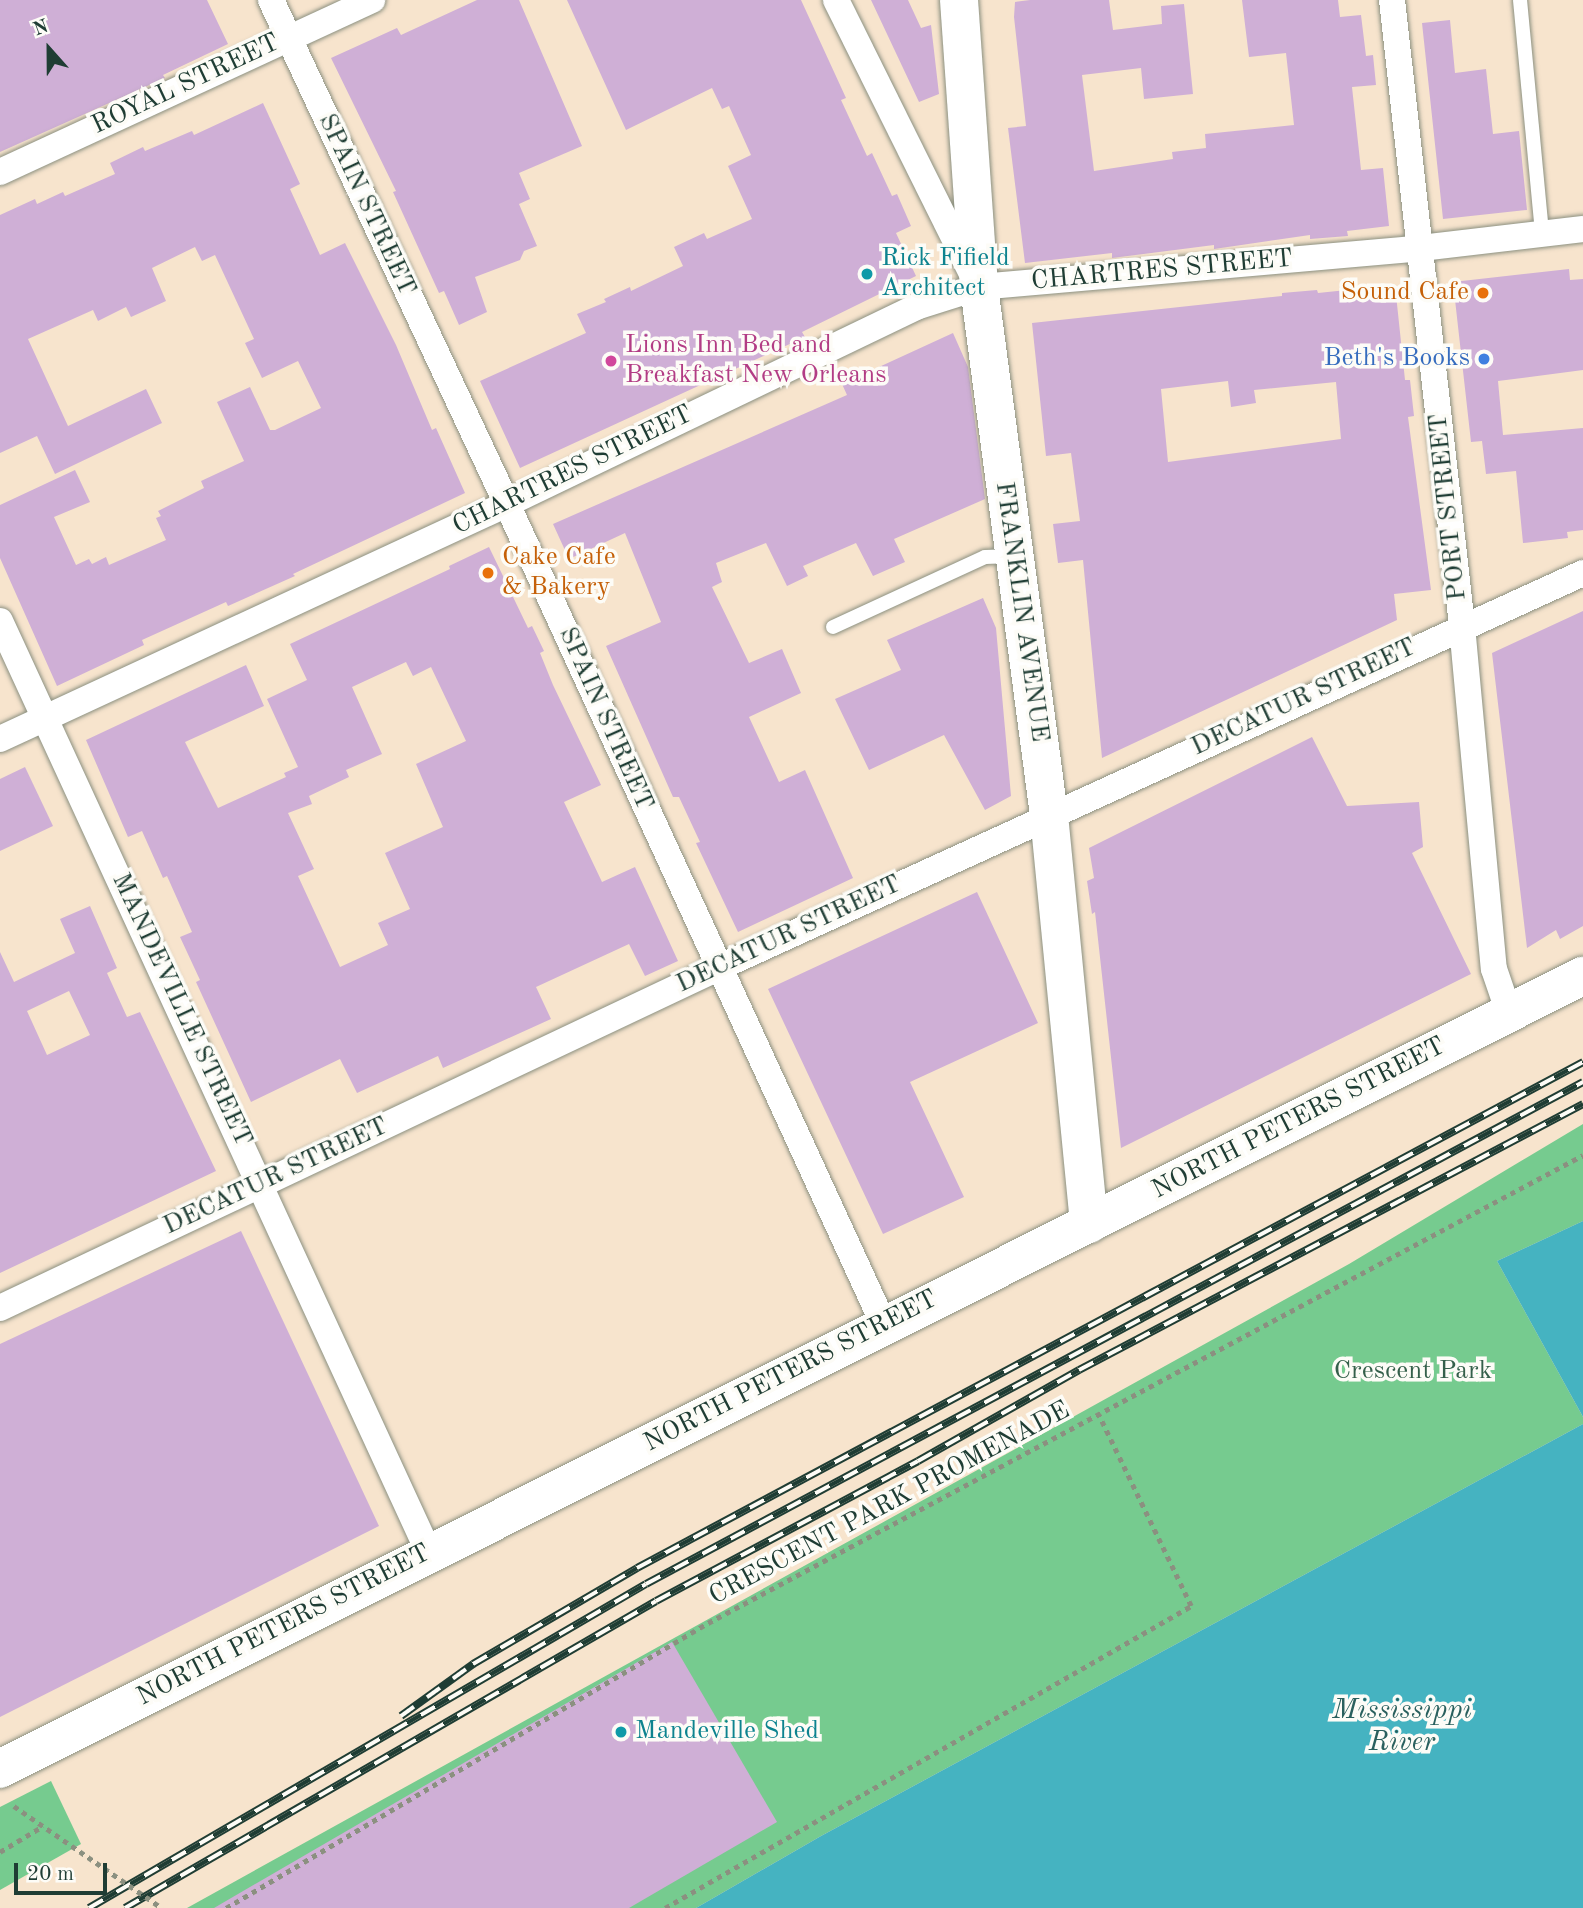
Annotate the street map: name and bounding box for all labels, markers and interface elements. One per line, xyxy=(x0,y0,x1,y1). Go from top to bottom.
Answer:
north arrow xyxy=(14,14,84,84)
text: N xyxy=(31,17,51,40)
street label: ROYAL STREET xyxy=(87,28,285,142)
street label: SPAIN STREET xyxy=(310,109,422,301)
place label: Rick Fifield Architect xyxy=(881,243,1010,304)
street label: CHARTRES STREET xyxy=(1030,244,1294,298)
marker: Rick Fifield Architect xyxy=(859,266,875,282)
place label: Sound Cafe xyxy=(1340,277,1469,309)
marker: Sound Cafe xyxy=(1475,285,1491,301)
place label: Lions Inn Bed and Breakfast New Orleans xyxy=(625,330,886,392)
place label: Beth's Books xyxy=(1324,343,1470,375)
marker: Beth's Books xyxy=(1476,351,1492,367)
marker: Lions Inn Bed and Breakfast New Orleans xyxy=(603,353,619,369)
street label: CHARTRES STREET xyxy=(448,399,698,543)
street label: PORT STREET xyxy=(1424,412,1474,602)
street label: FRANKLIN AVENUE xyxy=(987,480,1055,744)
place label: Cake Cafe & Bakery xyxy=(502,542,616,604)
marker: Cake Cafe & Bakery xyxy=(480,565,496,581)
street label: SPAIN STREET xyxy=(551,623,659,815)
street label: DECATUR STREET xyxy=(1187,632,1421,764)
street label: MANDEVILLE STREET xyxy=(104,868,258,1152)
street label: DECATUR STREET xyxy=(672,869,906,1001)
street label: NORTH PETERS STREET xyxy=(1147,1031,1451,1207)
street label: DECATUR STREET xyxy=(159,1111,393,1243)
street label: NORTH PETERS STREET xyxy=(639,1284,943,1460)
park label: Crescent Park xyxy=(1334,1356,1492,1388)
street label: CRESCENT PARK PROMENADE xyxy=(704,1395,1076,1613)
street label: NORTH PETERS STREET xyxy=(132,1538,436,1714)
water label: Mississippi River xyxy=(1332,1694,1472,1760)
place label: Mandeville Shed xyxy=(635,1716,819,1748)
marker: Mandeville Shed xyxy=(613,1724,629,1740)
scale bar xyxy=(18,1848,110,1892)
text: 20 m xyxy=(27,1864,74,1885)

